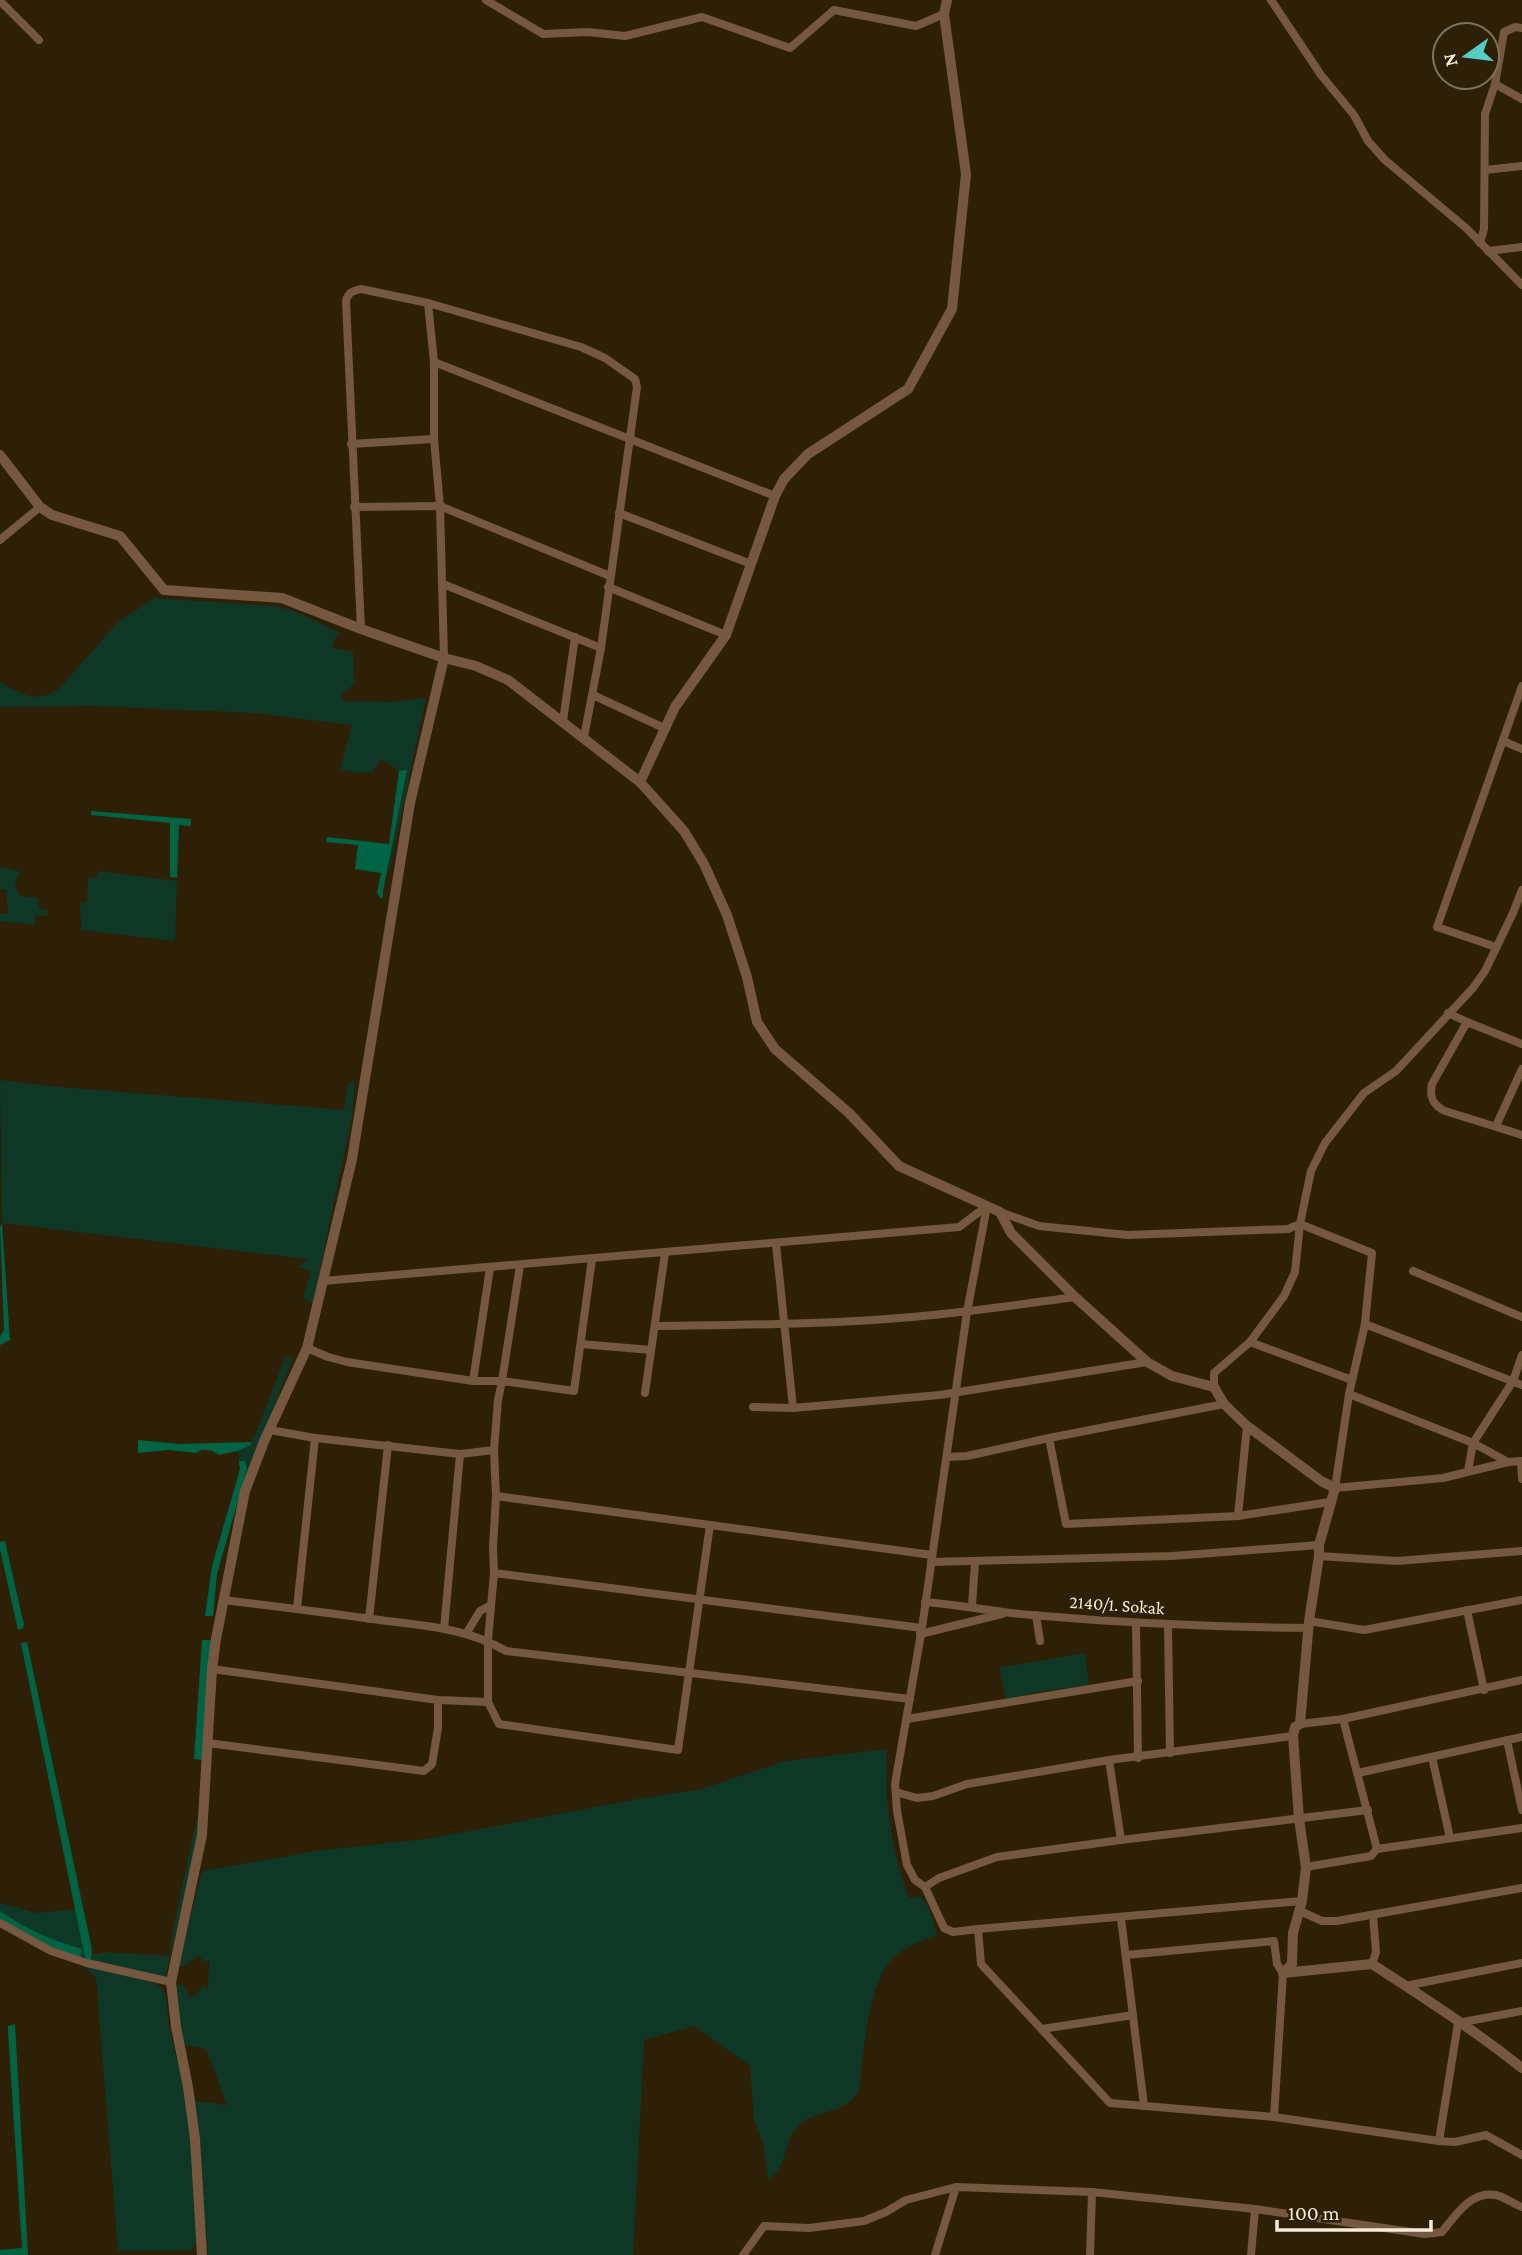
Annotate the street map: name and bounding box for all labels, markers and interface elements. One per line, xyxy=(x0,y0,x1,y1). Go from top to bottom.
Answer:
north arrow xyxy=(1431,21,1501,91)
text: N xyxy=(1438,51,1462,69)
street label: 2140/1. Sokak xyxy=(1069,1592,1166,1618)
scale bar xyxy=(1277,2188,1431,2232)
text: 100 m xyxy=(1288,2201,1340,2225)

